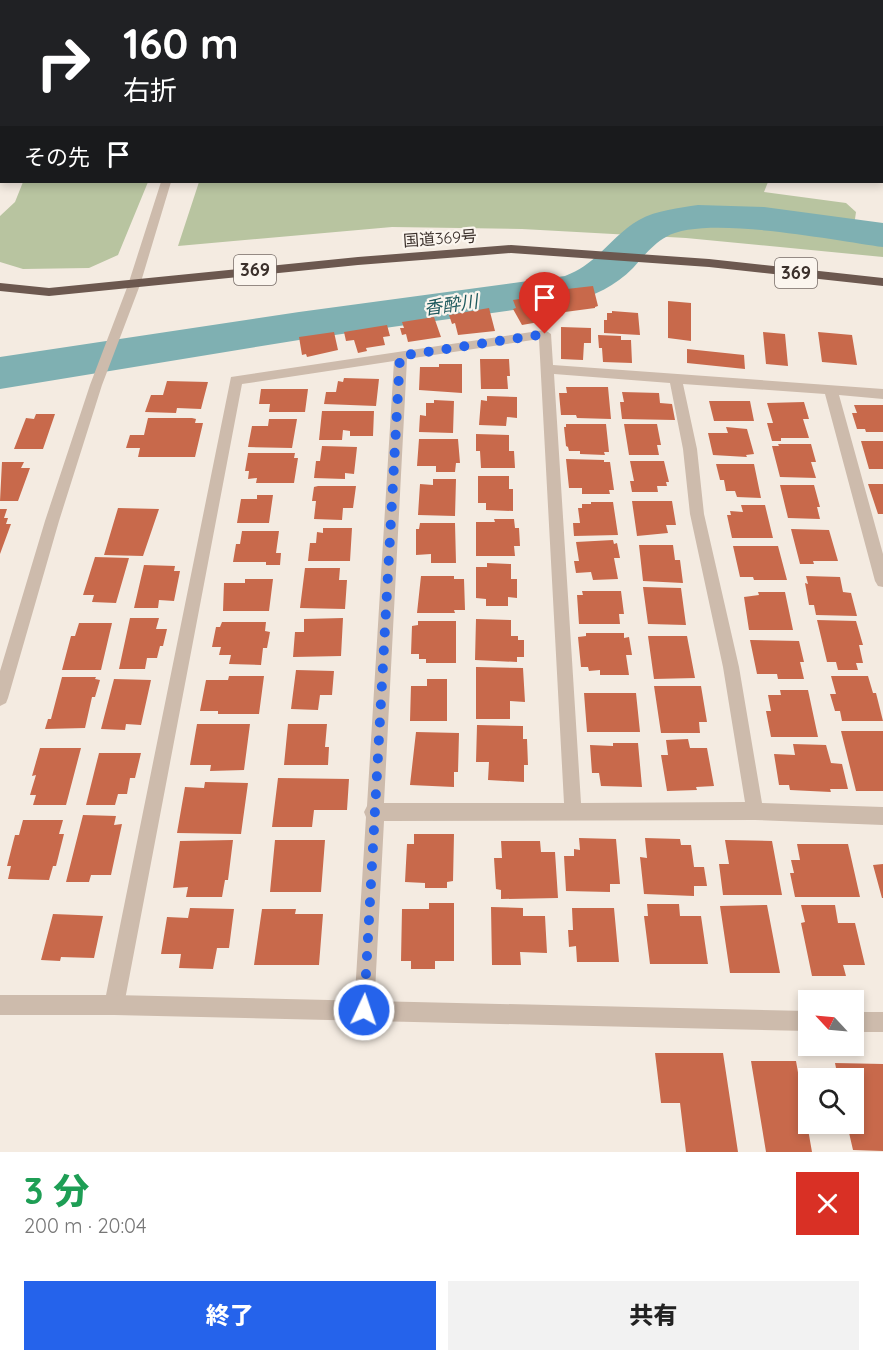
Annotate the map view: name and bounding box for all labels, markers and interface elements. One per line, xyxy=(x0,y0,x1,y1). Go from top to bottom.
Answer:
text: 160 m xyxy=(123,17,239,70)
icon: right xyxy=(24,24,102,102)
text: 右折 xyxy=(123,73,177,107)
icon: arrive xyxy=(102,138,135,171)
text: その先 xyxy=(24,143,90,171)
street label: 国道369号 xyxy=(402,225,478,251)
road number: 369 xyxy=(234,255,276,285)
road number: 369 xyxy=(775,258,817,288)
pin xyxy=(519,272,570,334)
icon: arrive xyxy=(528,281,561,314)
water label: 香酔川 xyxy=(423,289,481,320)
position arrow xyxy=(332,978,396,1042)
north arrow xyxy=(798,990,864,1056)
map controls xyxy=(798,990,864,1134)
button: search xyxy=(798,1068,864,1134)
text: 3 分 xyxy=(24,1168,89,1213)
button: close xyxy=(796,1172,859,1235)
text: 200 m · 20:04 xyxy=(24,1213,147,1238)
button: 終了 xyxy=(24,1281,436,1350)
button: 共有 xyxy=(448,1281,859,1350)

